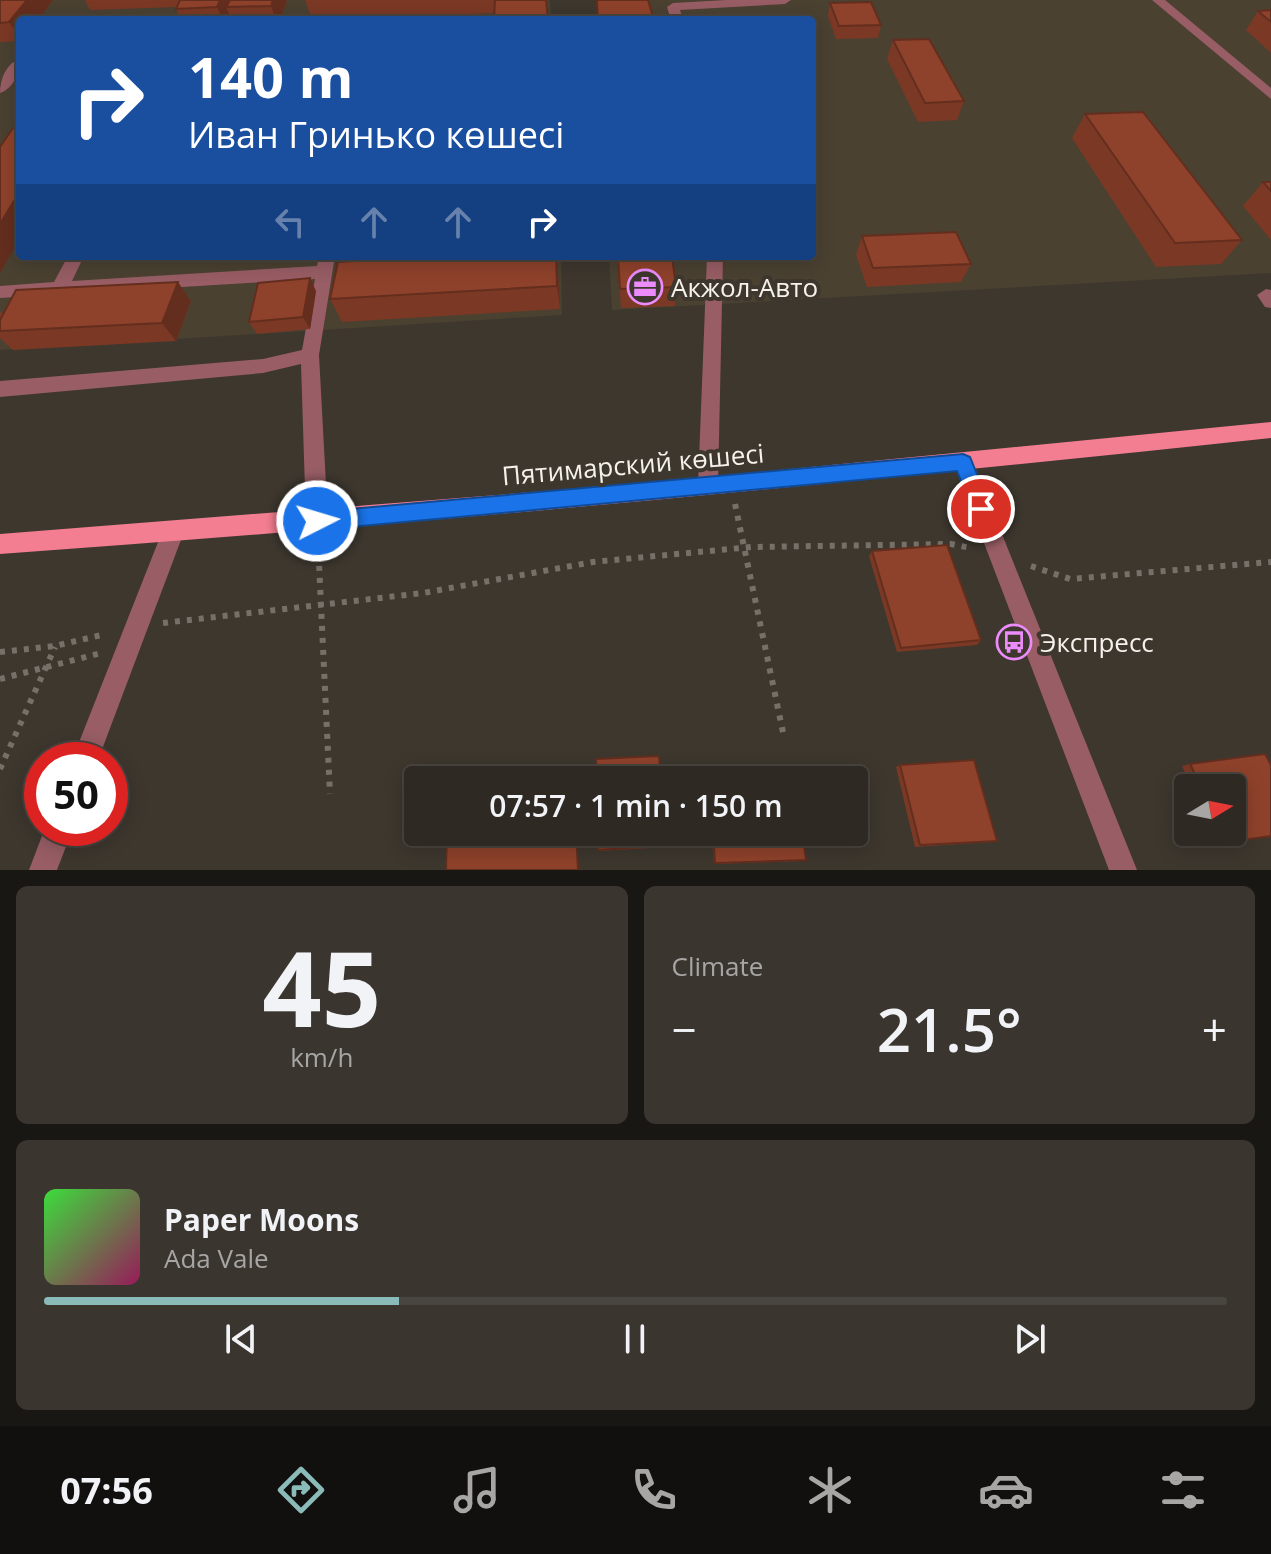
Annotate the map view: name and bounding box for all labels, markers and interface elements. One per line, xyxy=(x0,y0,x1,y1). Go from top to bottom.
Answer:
text: 140 m xyxy=(188,38,354,114)
icon: right xyxy=(56,48,160,152)
text: Иван Гринько көшесі xyxy=(188,110,564,159)
icon: left xyxy=(268,200,312,244)
icon: ahead xyxy=(352,200,396,244)
icon: ahead xyxy=(436,200,480,244)
icon: right xyxy=(520,200,564,244)
office icon: Акжол-Авто xyxy=(626,268,664,306)
place label: Акжол-Авто xyxy=(671,269,818,305)
street label: Пятимарский көшесі xyxy=(500,435,766,493)
pin xyxy=(947,475,1015,543)
position arrow xyxy=(275,479,359,563)
icon: arrive xyxy=(959,487,1003,531)
bus stop icon: Экспресс xyxy=(995,623,1033,661)
place label: Экспресс xyxy=(1040,624,1154,660)
speed limit sign: 50 xyxy=(24,742,128,846)
north arrow xyxy=(1174,774,1246,846)
map controls xyxy=(1174,774,1246,846)
text: 07:57 · 1 min · 150 m xyxy=(489,785,783,826)
text: 45 xyxy=(262,916,381,1057)
text: Climate xyxy=(672,948,763,984)
text: 21.5° xyxy=(877,988,1022,1070)
text: − xyxy=(672,999,697,1059)
text: + xyxy=(1202,999,1227,1059)
text: km/h xyxy=(290,1039,353,1075)
text: Paper Moons xyxy=(164,1199,359,1240)
text: Ada Vale xyxy=(164,1240,269,1276)
icon: previous xyxy=(219,1317,263,1361)
icon: pause xyxy=(613,1317,657,1361)
icon: next xyxy=(1008,1317,1052,1361)
icon: directions xyxy=(273,1462,329,1518)
icon: music xyxy=(449,1462,505,1518)
icon: phone xyxy=(626,1462,682,1518)
icon: climate xyxy=(802,1462,858,1518)
icon: car xyxy=(978,1462,1034,1518)
icon: filters xyxy=(1155,1462,1211,1518)
text: 07:56 xyxy=(60,1466,153,1515)

